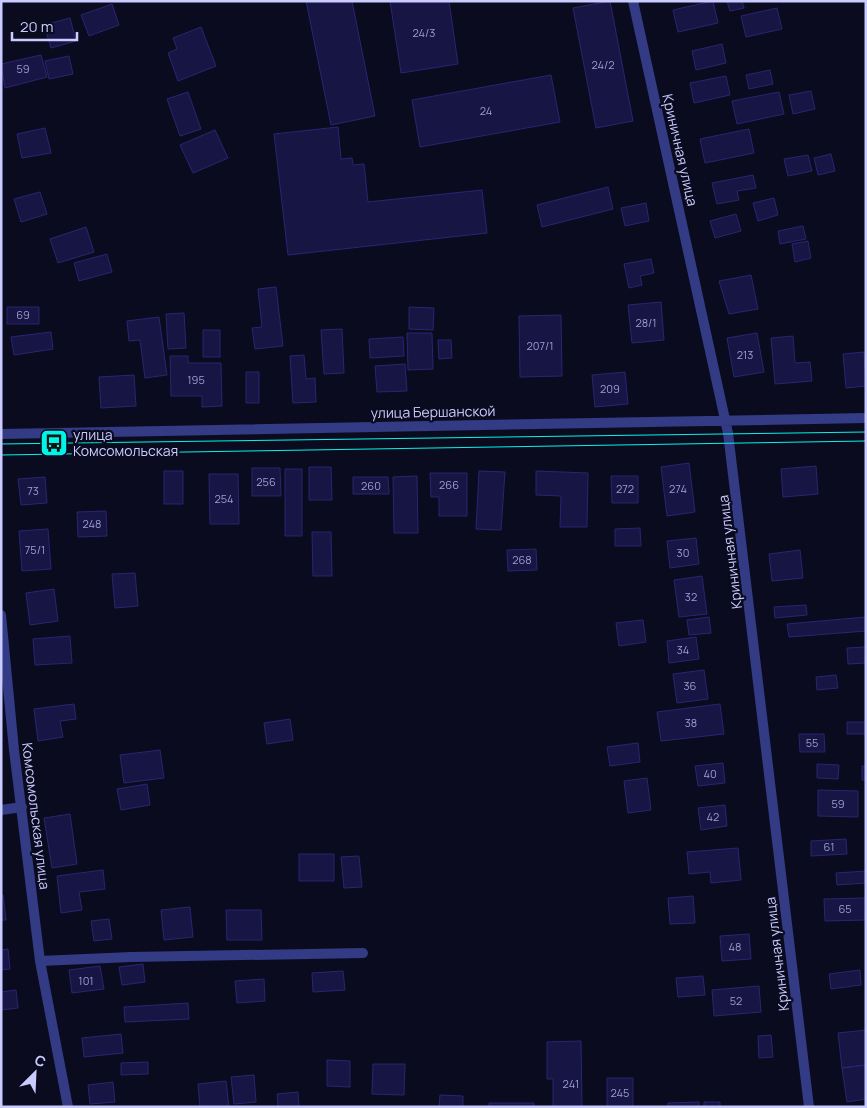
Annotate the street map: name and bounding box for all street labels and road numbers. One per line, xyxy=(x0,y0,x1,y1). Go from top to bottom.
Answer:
street label: Криничная улица xyxy=(658,92,703,208)
street label: улица Бершанской xyxy=(370,401,496,422)
street label: Криничная улица xyxy=(713,494,746,610)
street label: Комсомольская улица xyxy=(18,742,55,890)
street label: Криничная улица xyxy=(760,896,793,1012)

